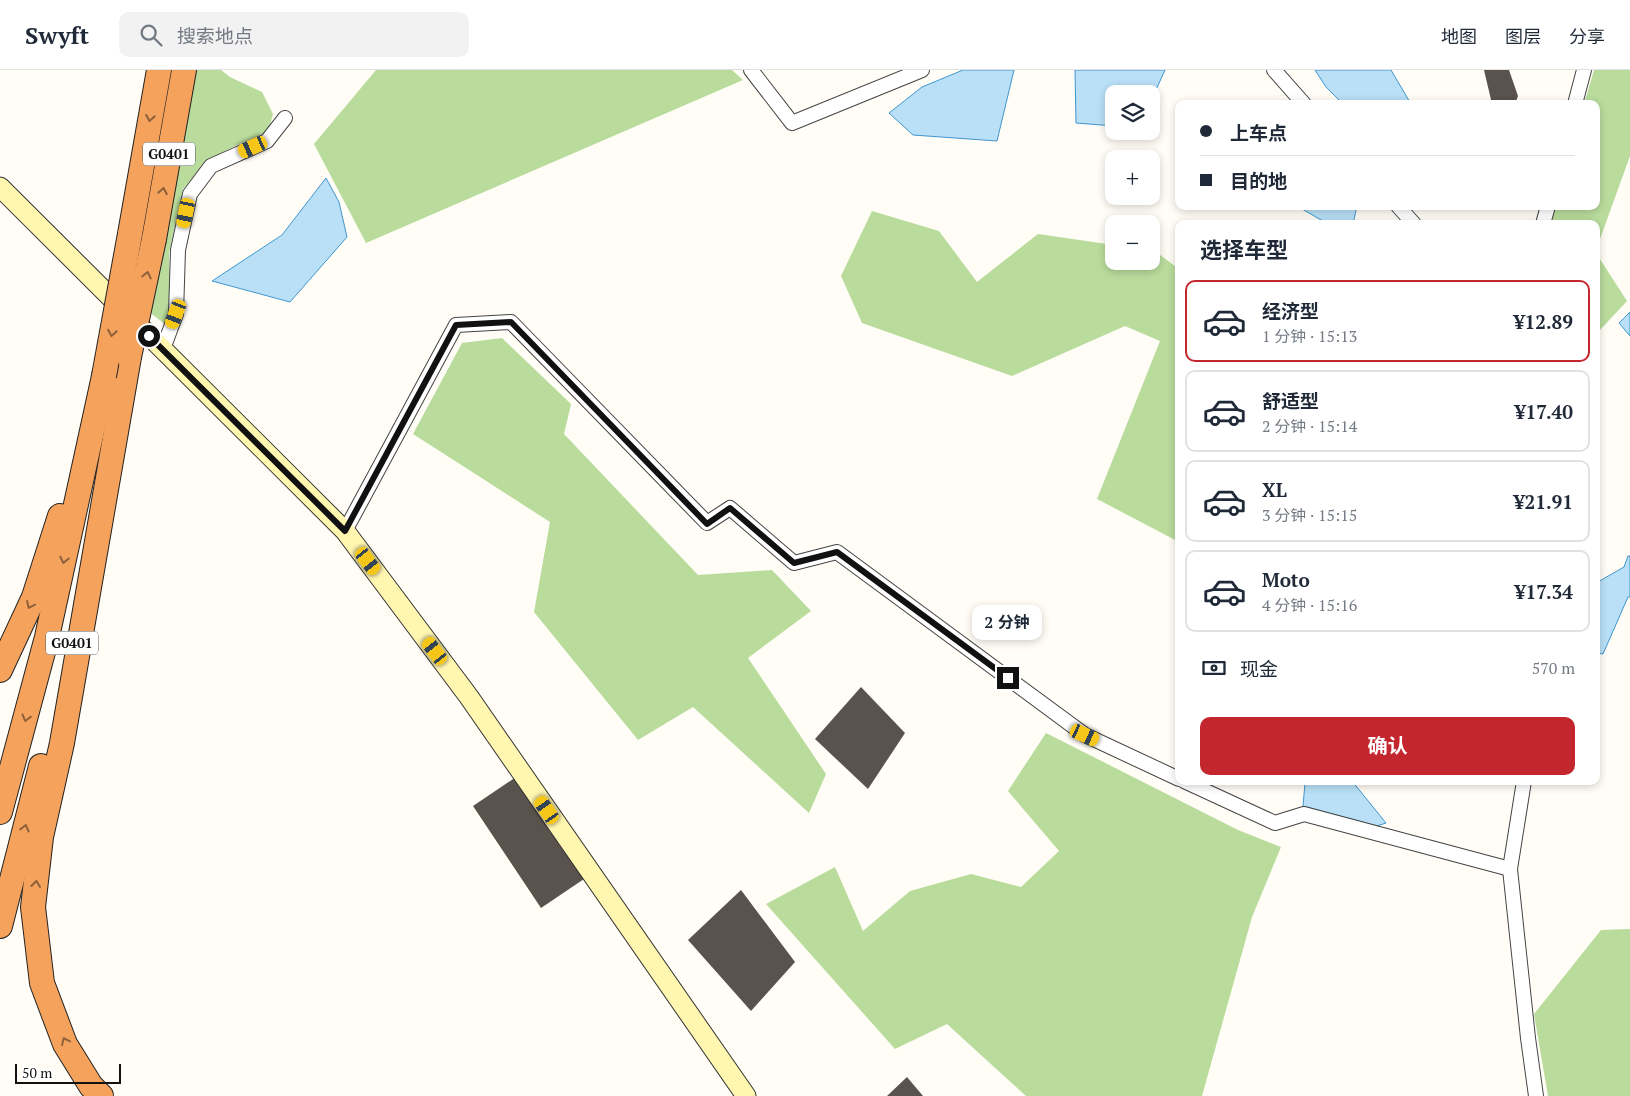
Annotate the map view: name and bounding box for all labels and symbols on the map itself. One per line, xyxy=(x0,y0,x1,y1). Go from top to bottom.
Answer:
one-way arrow xyxy=(146,114,156,122)
car xyxy=(236,134,269,160)
road number: G0401 xyxy=(143,142,195,166)
one-way arrow xyxy=(157,186,167,195)
car xyxy=(175,197,196,229)
one-way arrow xyxy=(141,271,152,280)
car xyxy=(163,297,188,331)
route start xyxy=(138,325,160,347)
one-way arrow xyxy=(107,329,117,338)
car xyxy=(352,545,383,577)
one-way arrow xyxy=(59,556,70,565)
one-way arrow xyxy=(26,600,37,609)
callout: 2 分钟 xyxy=(973,606,1043,640)
road number: G0401 xyxy=(46,632,98,654)
car xyxy=(419,635,450,667)
route end xyxy=(997,667,1019,689)
one-way arrow xyxy=(21,713,31,721)
car xyxy=(1068,722,1101,748)
car xyxy=(532,793,561,827)
one-way arrow xyxy=(19,824,30,833)
one-way arrow xyxy=(30,879,41,887)
one-way arrow xyxy=(60,1037,71,1046)
scale bar xyxy=(15,1061,121,1084)

